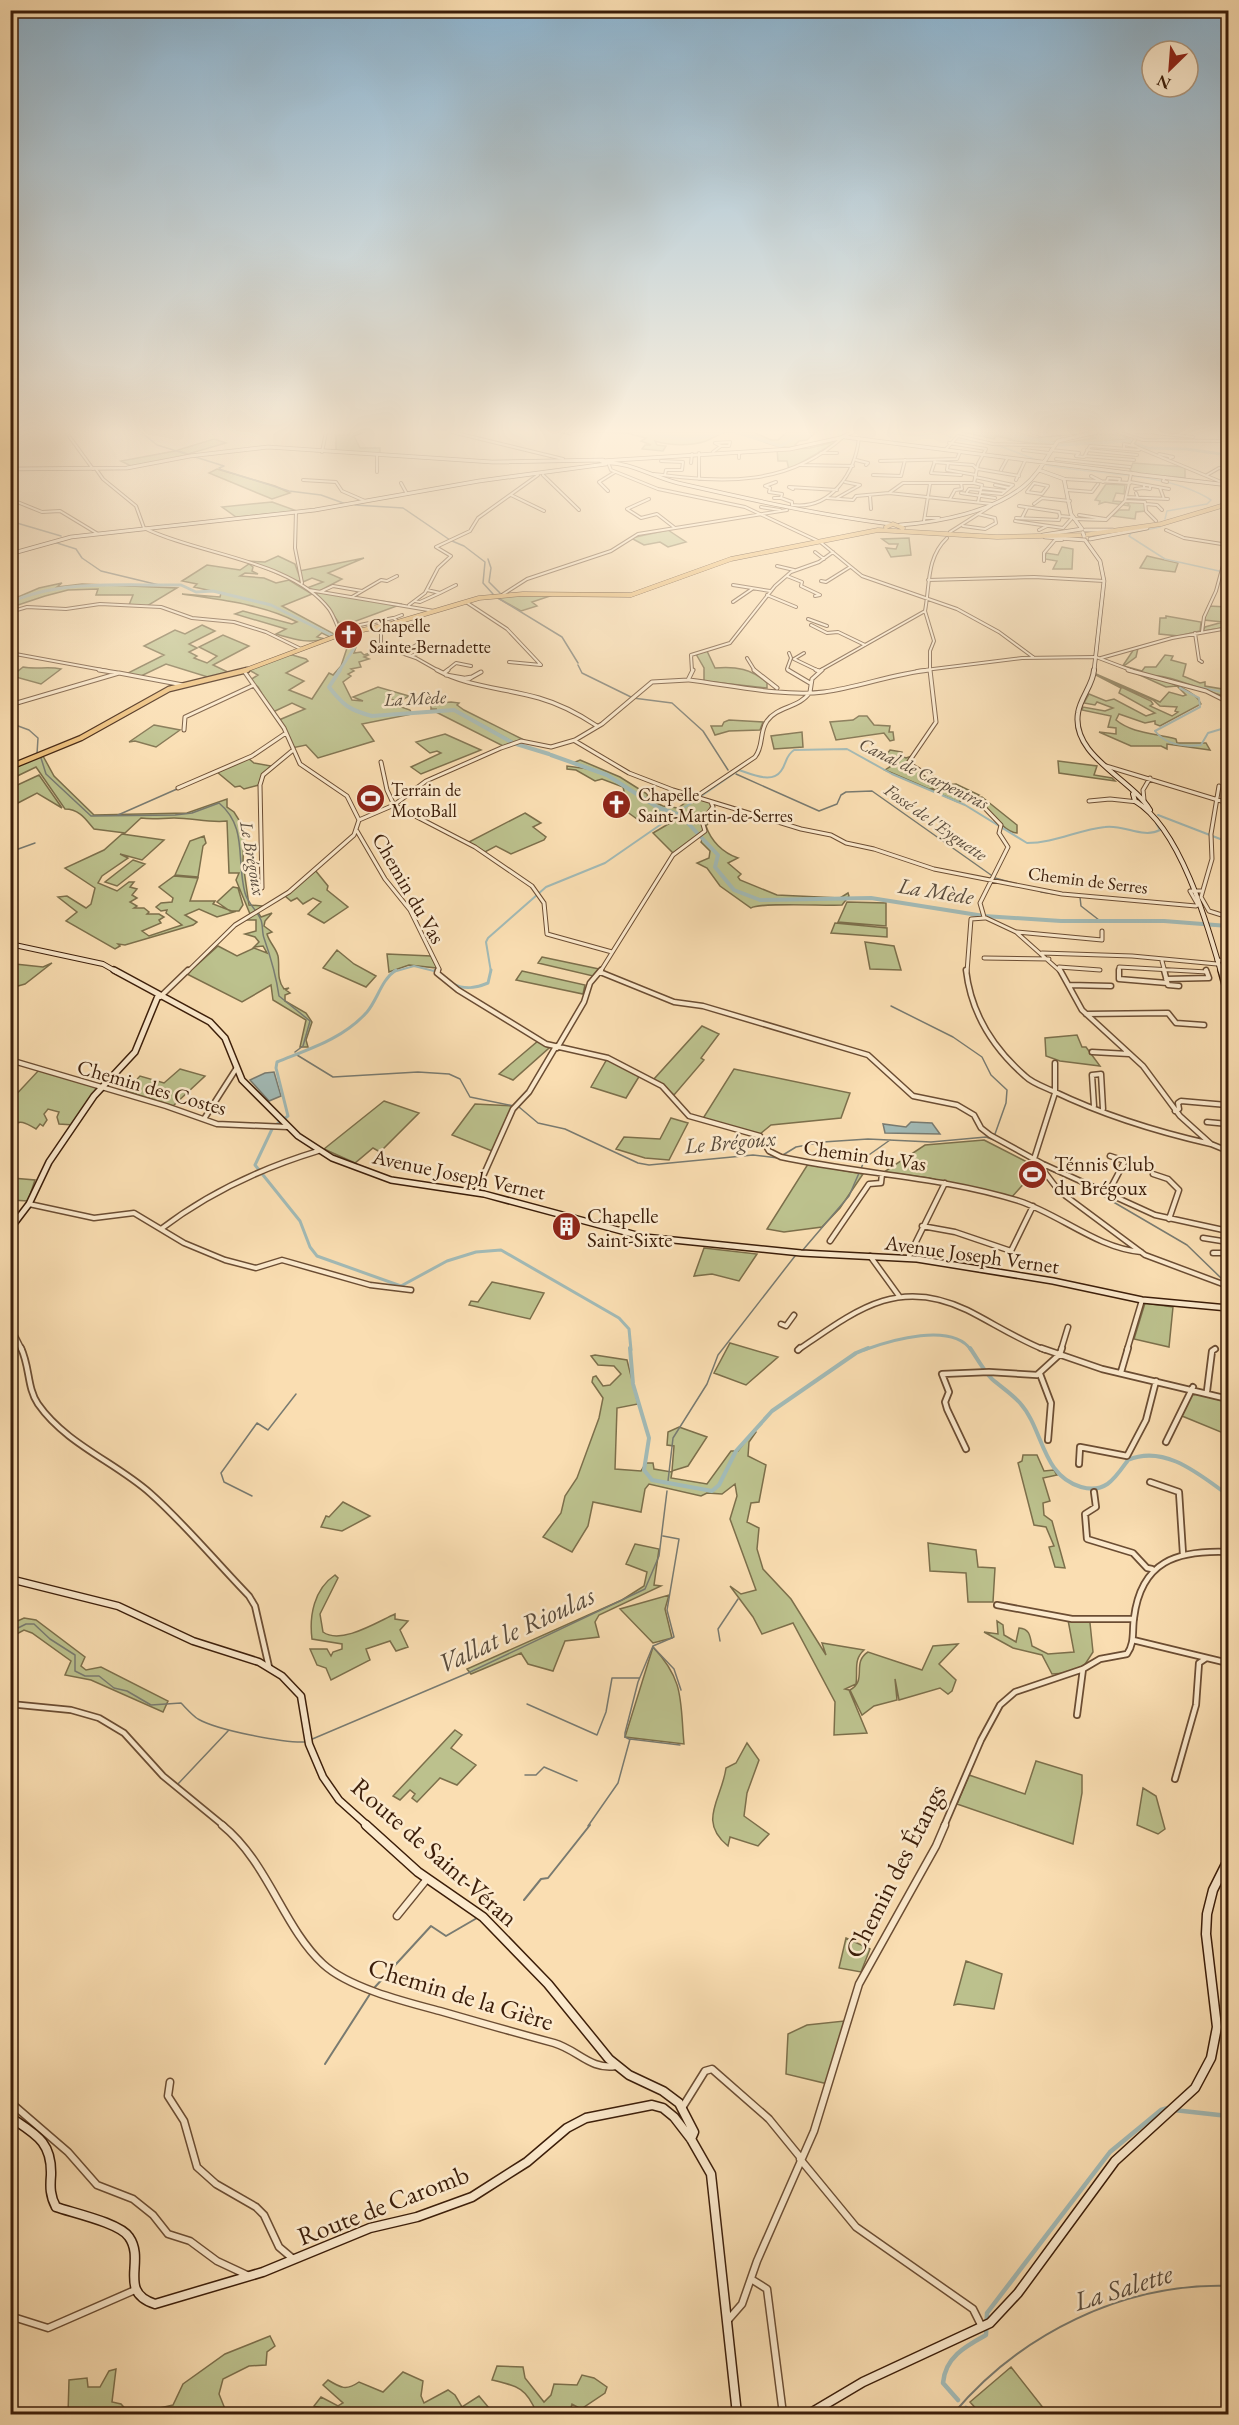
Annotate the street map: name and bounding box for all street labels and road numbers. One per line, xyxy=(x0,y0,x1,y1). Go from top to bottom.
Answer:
street label: Chemin du Vas xyxy=(366,828,452,949)
street label: Chemin de Serres xyxy=(1027,861,1149,899)
street label: Chemin des Costes xyxy=(74,1053,230,1121)
street label: Chemin du Vas xyxy=(802,1133,928,1177)
street label: Avenue Joseph Vernet xyxy=(369,1142,548,1206)
street label: Avenue Joseph Vernet xyxy=(882,1228,1061,1280)
street label: Route de Saint-Véran xyxy=(344,1770,526,1934)
street label: Chemin des Étangs xyxy=(837,1778,953,1964)
street label: Chemin de la Gière xyxy=(364,1950,558,2038)
street label: Route de Caromb xyxy=(292,2157,474,2253)

